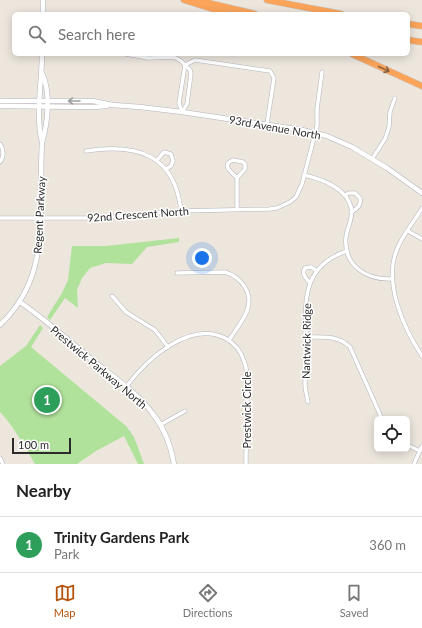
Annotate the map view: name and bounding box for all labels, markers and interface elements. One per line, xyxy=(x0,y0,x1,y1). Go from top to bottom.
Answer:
search box xyxy=(12,12,410,56)
icon: search xyxy=(26,23,48,45)
text: Search here xyxy=(58,25,135,43)
one-way arrow xyxy=(377,66,389,73)
one-way arrow xyxy=(68,97,81,105)
street label: 93rd Avenue North xyxy=(228,113,322,141)
street label: Regent Parkway xyxy=(30,176,48,254)
street label: 92nd Crescent North xyxy=(87,204,189,224)
your location xyxy=(192,248,212,268)
street label: Nantwick Ridge xyxy=(299,303,313,379)
street label: Prestwick Parkway North xyxy=(48,323,150,411)
street label: Prestwick Circle xyxy=(240,371,253,449)
pin: 1 xyxy=(34,385,60,415)
map controls xyxy=(374,416,410,452)
button: locate xyxy=(374,416,410,452)
scale bar xyxy=(12,436,71,455)
text: 100 m xyxy=(18,438,49,451)
text: Nearby xyxy=(16,480,71,501)
text: Trinity Gardens Park xyxy=(54,528,189,546)
text: 1 xyxy=(25,537,33,553)
text: 360 m xyxy=(369,537,406,553)
text: Park xyxy=(54,546,79,562)
tab: Map xyxy=(54,582,76,619)
tab: Directions xyxy=(183,582,232,619)
tab: Saved xyxy=(340,582,368,619)

